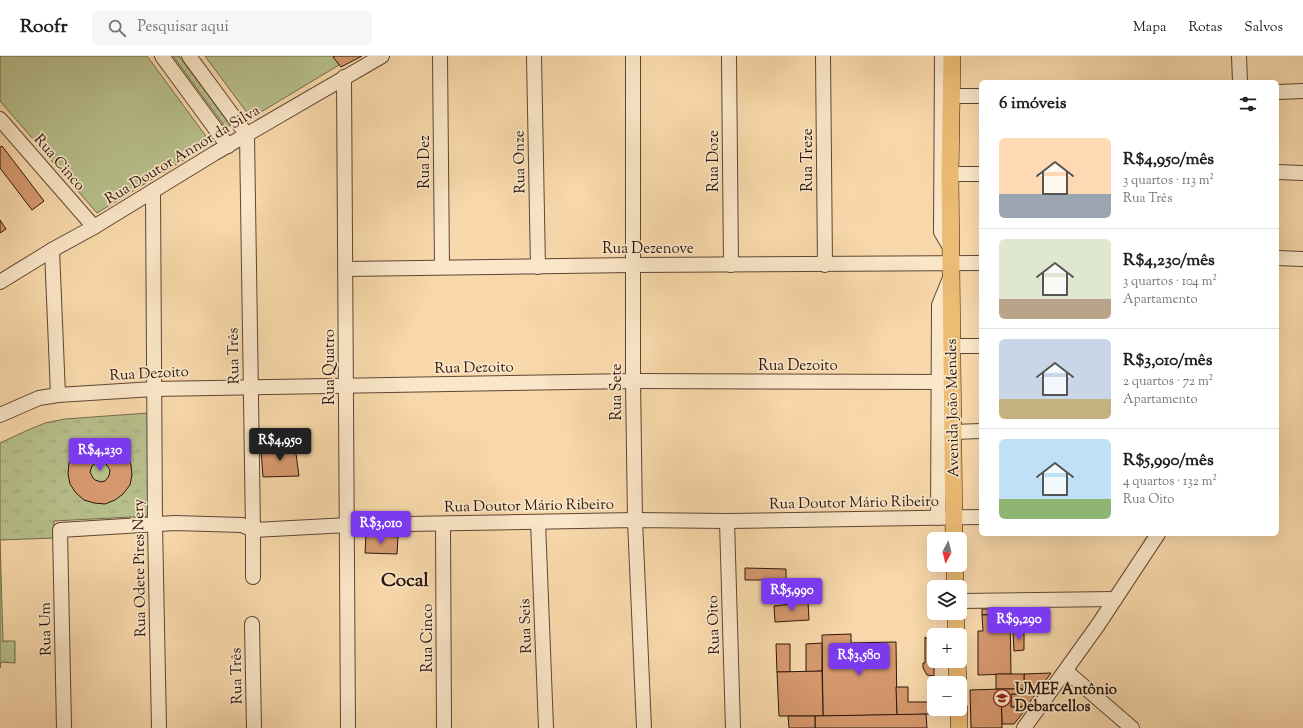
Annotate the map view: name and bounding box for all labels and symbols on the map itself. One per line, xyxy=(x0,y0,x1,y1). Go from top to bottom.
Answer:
street label: Rua Doutor Annor da Silva xyxy=(101,101,264,210)
street label: Rua Treze xyxy=(798,128,819,192)
street label: Rua Cinco xyxy=(28,130,89,196)
street label: Rua Onze xyxy=(509,130,532,194)
street label: Rua Doze xyxy=(704,130,725,192)
street label: Rua Dez xyxy=(415,135,436,189)
street label: Rua Dezenove xyxy=(602,239,694,260)
street label: Rua Três xyxy=(224,327,245,385)
street label: Rua Quatro xyxy=(320,329,341,405)
street label: Avenida João Mendes xyxy=(942,338,965,477)
street label: Rua Dezoito xyxy=(758,356,838,377)
street label: Rua Dezoito xyxy=(434,357,514,380)
street label: Rua Dezoito xyxy=(109,362,189,387)
street label: Rua Sete xyxy=(607,363,628,421)
pin: R$4,950 xyxy=(243,428,317,462)
pin: R$4,230 xyxy=(63,438,137,472)
street label: Rua Doutor Mário Ribeiro xyxy=(769,492,939,515)
street label: Rua Doutor Mário Ribeiro xyxy=(444,495,614,518)
street label: Rua Odete Pires Nery xyxy=(129,498,152,637)
pin: R$3,010 xyxy=(344,511,418,545)
north arrow xyxy=(927,532,967,572)
district label: Cocal xyxy=(381,568,430,595)
pin: R$5,990 xyxy=(755,578,829,612)
street label: Rua Oito xyxy=(703,595,726,655)
street label: Rua Seis xyxy=(515,598,538,654)
street label: Rua Um xyxy=(36,601,57,656)
street label: Rua Cinco xyxy=(418,604,439,672)
pin: R$9,290 xyxy=(982,607,1056,641)
pin: R$3,580 xyxy=(822,643,896,677)
street label: Rua Três xyxy=(227,647,248,705)
place label: UMEF Antônio Debarcellos xyxy=(1015,680,1117,718)
school or university icon: UMEF Antônio Debarcellos xyxy=(992,688,1012,708)

